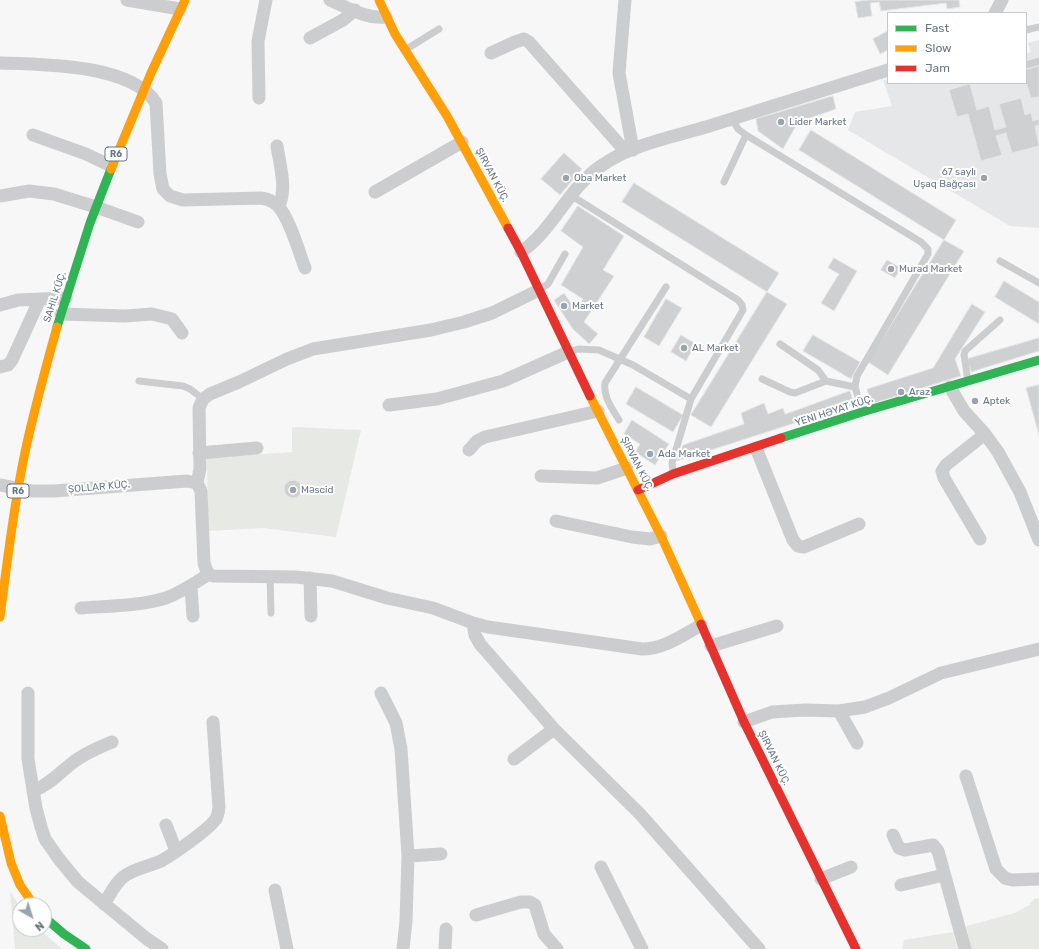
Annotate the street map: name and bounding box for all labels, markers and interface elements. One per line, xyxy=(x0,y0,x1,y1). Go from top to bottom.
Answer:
legend xyxy=(887,12,1027,84)
text: Fast xyxy=(925,21,949,35)
text: Slow xyxy=(925,41,952,55)
text: Jam xyxy=(925,61,950,75)
place label: Lider Market xyxy=(789,116,847,128)
marker: Lider Market xyxy=(776,117,786,127)
street label: ŞIRVAN KÜÇ. xyxy=(473,146,511,204)
road number: R6 xyxy=(105,147,127,161)
place label: 67 saylı Uşaq Bağçası xyxy=(913,166,976,190)
place label: Oba Market xyxy=(574,172,626,184)
marker: Oba Market xyxy=(561,173,571,183)
marker: 67 saylı Uşaq Bağçası xyxy=(979,173,989,183)
place label: Murad Market xyxy=(899,263,962,275)
marker: Murad Market xyxy=(886,264,896,274)
street label: SAHIL KÜÇ. xyxy=(41,270,69,324)
place label: Market xyxy=(572,300,604,312)
marker: Market xyxy=(559,301,569,311)
place label: AL Market xyxy=(692,342,738,354)
marker: AL Market xyxy=(679,343,689,353)
place label: Araz xyxy=(909,386,930,398)
marker: Araz xyxy=(896,387,906,397)
street label: YENI HƏYAT KÜÇ. xyxy=(793,393,875,429)
place label: Aptek xyxy=(983,395,1010,407)
marker: Aptek xyxy=(970,396,980,406)
street label: ŞIRVAN KÜÇ. xyxy=(618,435,656,493)
place label: Ada Market xyxy=(658,448,710,460)
marker: Ada Market xyxy=(645,449,655,459)
street label: ŞOLLAR KÜÇ. xyxy=(68,478,130,496)
road number: R6 xyxy=(7,484,29,498)
place label: Məscid xyxy=(301,484,333,496)
marker: Məscid xyxy=(288,485,298,495)
street label: ŞIRVAN KÜÇ. xyxy=(756,729,792,787)
north arrow xyxy=(12,897,52,937)
text: N xyxy=(32,918,46,933)

